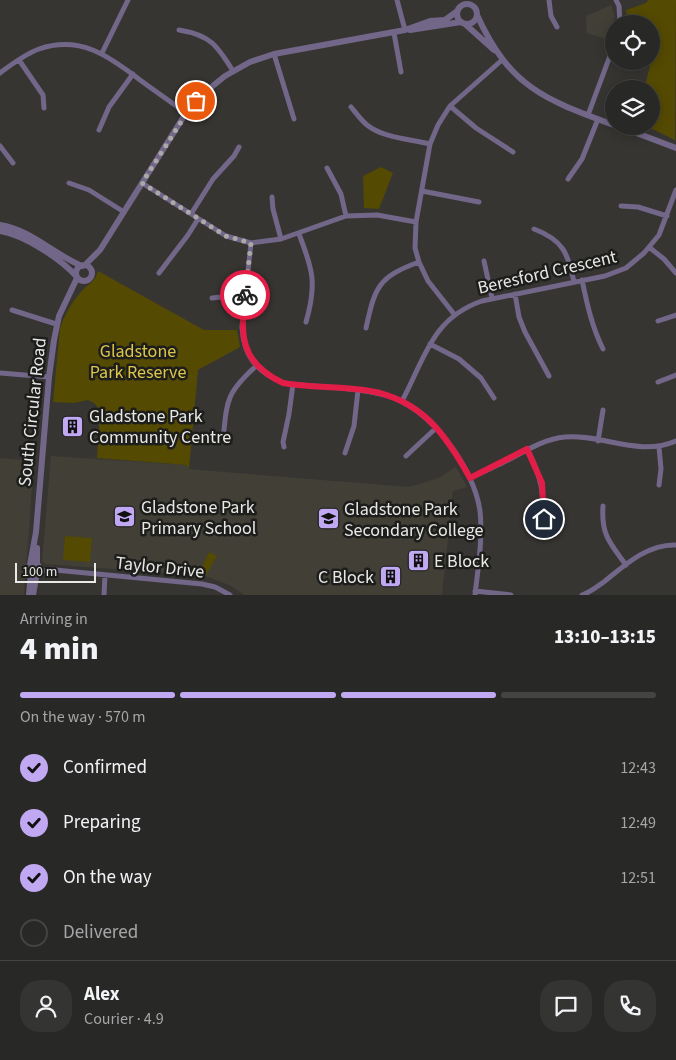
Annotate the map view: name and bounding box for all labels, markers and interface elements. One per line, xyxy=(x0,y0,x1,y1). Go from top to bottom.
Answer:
map controls xyxy=(605,15,660,135)
button: locate xyxy=(605,15,660,70)
pin xyxy=(175,80,217,122)
button: layers xyxy=(605,80,660,135)
icon: bag xyxy=(182,87,210,115)
street label: Beresford Crescent xyxy=(475,244,619,301)
courier xyxy=(220,270,270,320)
icon: bike xyxy=(231,281,259,309)
street label: South Circular Road xyxy=(12,336,53,488)
park label: Gladstone Park Reserve xyxy=(90,339,186,385)
place label: Gladstone Park Community Centre xyxy=(89,404,231,450)
building icon: Gladstone Park Community Centre xyxy=(61,414,85,438)
place label: Gladstone Park Primary School xyxy=(141,495,256,541)
place label: Gladstone Park Secondary College xyxy=(344,497,484,543)
pin xyxy=(523,498,565,540)
school or university icon: Gladstone Park Primary School xyxy=(113,505,137,529)
icon: home xyxy=(530,505,558,533)
school or university icon: Gladstone Park Secondary College xyxy=(316,507,340,531)
building icon: E Block xyxy=(406,549,430,573)
place label: E Block xyxy=(434,549,489,574)
street label: Taylor Drive xyxy=(114,550,206,585)
scale bar xyxy=(15,560,96,583)
text: 100 m xyxy=(22,562,57,582)
place label: C Block xyxy=(318,565,374,590)
building icon: C Block xyxy=(378,565,402,589)
text: Arriving in xyxy=(20,608,88,630)
text: 13:10–13:15 xyxy=(554,624,656,651)
text: 4 min xyxy=(20,626,99,672)
text: On the way · 570 m xyxy=(20,706,145,728)
icon: check xyxy=(20,754,48,782)
text: Confirmed xyxy=(63,754,147,781)
text: 12:43 xyxy=(620,757,656,779)
icon: check xyxy=(20,809,48,837)
text: Preparing xyxy=(63,809,141,836)
text: 12:49 xyxy=(620,812,656,834)
icon: check xyxy=(20,864,48,892)
text: On the way xyxy=(63,864,152,891)
text: 12:51 xyxy=(620,867,656,889)
text: Delivered xyxy=(63,919,138,946)
button: person xyxy=(20,980,72,1032)
button: chat xyxy=(540,980,592,1032)
button: phone xyxy=(604,980,656,1032)
text: Alex xyxy=(84,981,120,1008)
text: Courier · 4.9 xyxy=(84,1008,164,1030)

